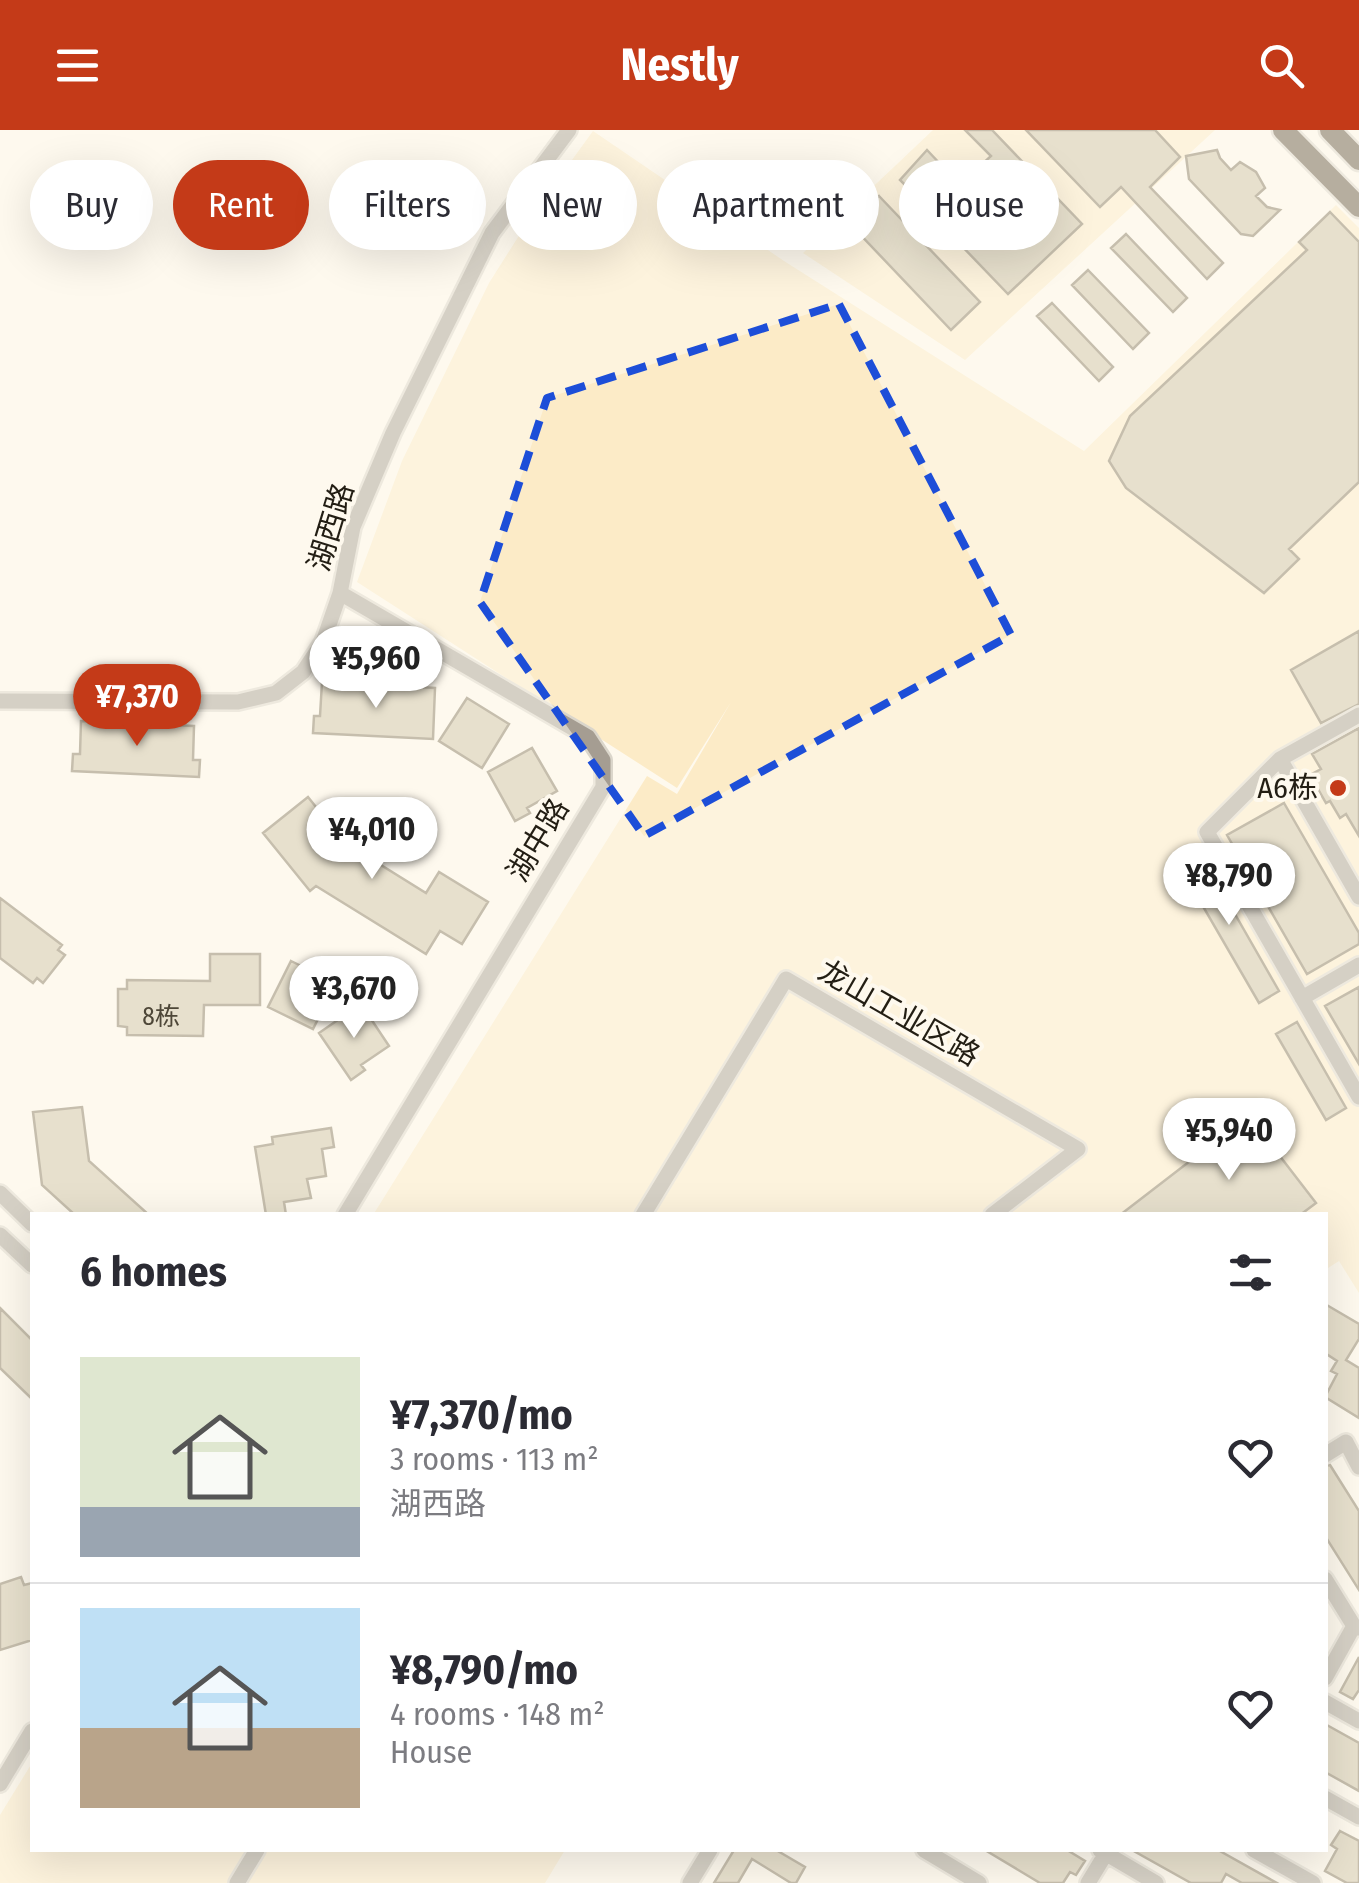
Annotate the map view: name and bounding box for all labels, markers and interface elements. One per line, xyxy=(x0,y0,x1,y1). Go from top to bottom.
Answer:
icon: menu xyxy=(50,38,105,93)
text: Nestly xyxy=(620,38,739,92)
icon: search xyxy=(1254,38,1309,93)
chip: Buy xyxy=(30,160,153,250)
chip: Rent xyxy=(173,160,309,250)
chip: Filters xyxy=(329,160,486,250)
chip: New xyxy=(506,160,637,250)
chip: Apartment xyxy=(657,160,879,250)
chip: House xyxy=(899,160,1059,250)
street label: 湖西路 xyxy=(301,479,361,575)
pin: ¥5,960 xyxy=(295,626,457,711)
text: ¥5,960 xyxy=(331,639,421,677)
pin: ¥7,370 xyxy=(56,664,218,749)
text: ¥7,370 xyxy=(95,677,179,715)
place label: A6栋 xyxy=(1257,770,1318,806)
marker: A6栋 xyxy=(1327,777,1349,799)
street label: 湖中路 xyxy=(499,792,577,888)
pin: ¥4,010 xyxy=(291,797,453,882)
text: ¥4,010 xyxy=(329,810,415,848)
pin: ¥8,790 xyxy=(1148,843,1310,928)
text: ¥8,790 xyxy=(1185,856,1273,894)
street label: 龙山工业区路 xyxy=(812,952,986,1074)
pin: ¥3,670 xyxy=(273,956,435,1041)
text: ¥3,670 xyxy=(311,969,397,1007)
house number: 8栋 xyxy=(142,1002,180,1032)
pin: ¥5,940 xyxy=(1148,1098,1310,1183)
text: ¥5,940 xyxy=(1185,1111,1273,1149)
icon: filters xyxy=(1223,1245,1278,1300)
text: 6 homes xyxy=(80,1247,227,1297)
text: ¥7,370/mo xyxy=(390,1390,573,1440)
icon: home xyxy=(160,1397,280,1517)
icon: heart xyxy=(1223,1430,1278,1485)
text: 3 rooms · 113 m² xyxy=(390,1440,598,1478)
text: 湖西路 xyxy=(390,1485,486,1523)
text: ¥8,790/mo xyxy=(390,1645,578,1695)
icon: home xyxy=(160,1648,280,1768)
icon: heart xyxy=(1223,1681,1278,1736)
text: 4 rooms · 148 m² xyxy=(390,1695,605,1733)
text: House xyxy=(390,1733,472,1771)

